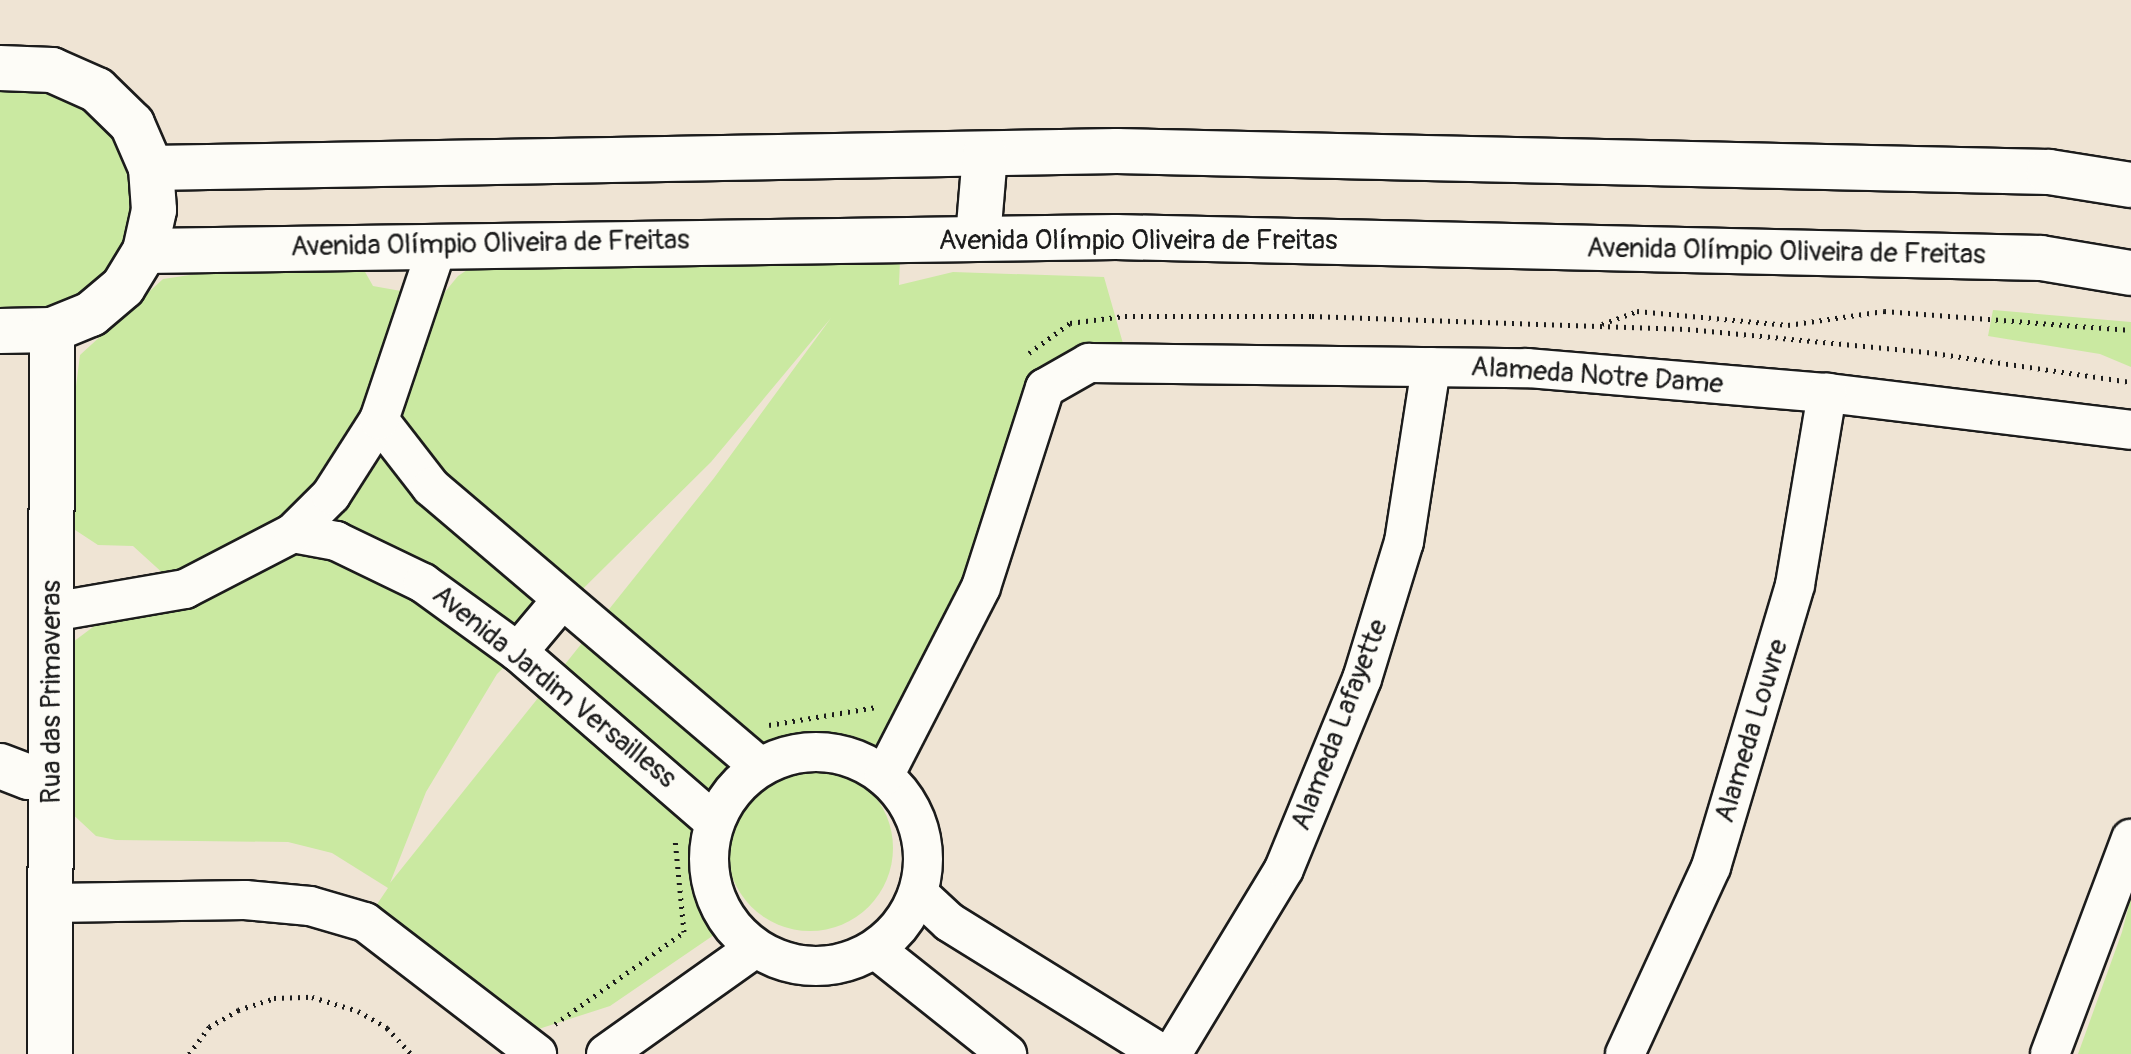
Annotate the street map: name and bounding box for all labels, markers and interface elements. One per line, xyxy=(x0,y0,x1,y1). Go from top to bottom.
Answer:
street label: Avenida Olímpio Oliveira de Freitas xyxy=(290,224,690,264)
street label: Avenida Olímpio Oliveira de Freitas xyxy=(939,224,1337,258)
street label: Avenida Olímpio Oliveira de Freitas xyxy=(1586,232,1986,272)
street label: Alameda Notre Dame xyxy=(1470,350,1724,402)
street label: Avenida Jardim Versailless xyxy=(425,578,683,796)
street label: Rua das Primaveras xyxy=(35,580,69,804)
street label: Alameda Lafayette xyxy=(1284,615,1396,835)
street label: Alameda Louvre xyxy=(1708,635,1796,827)

